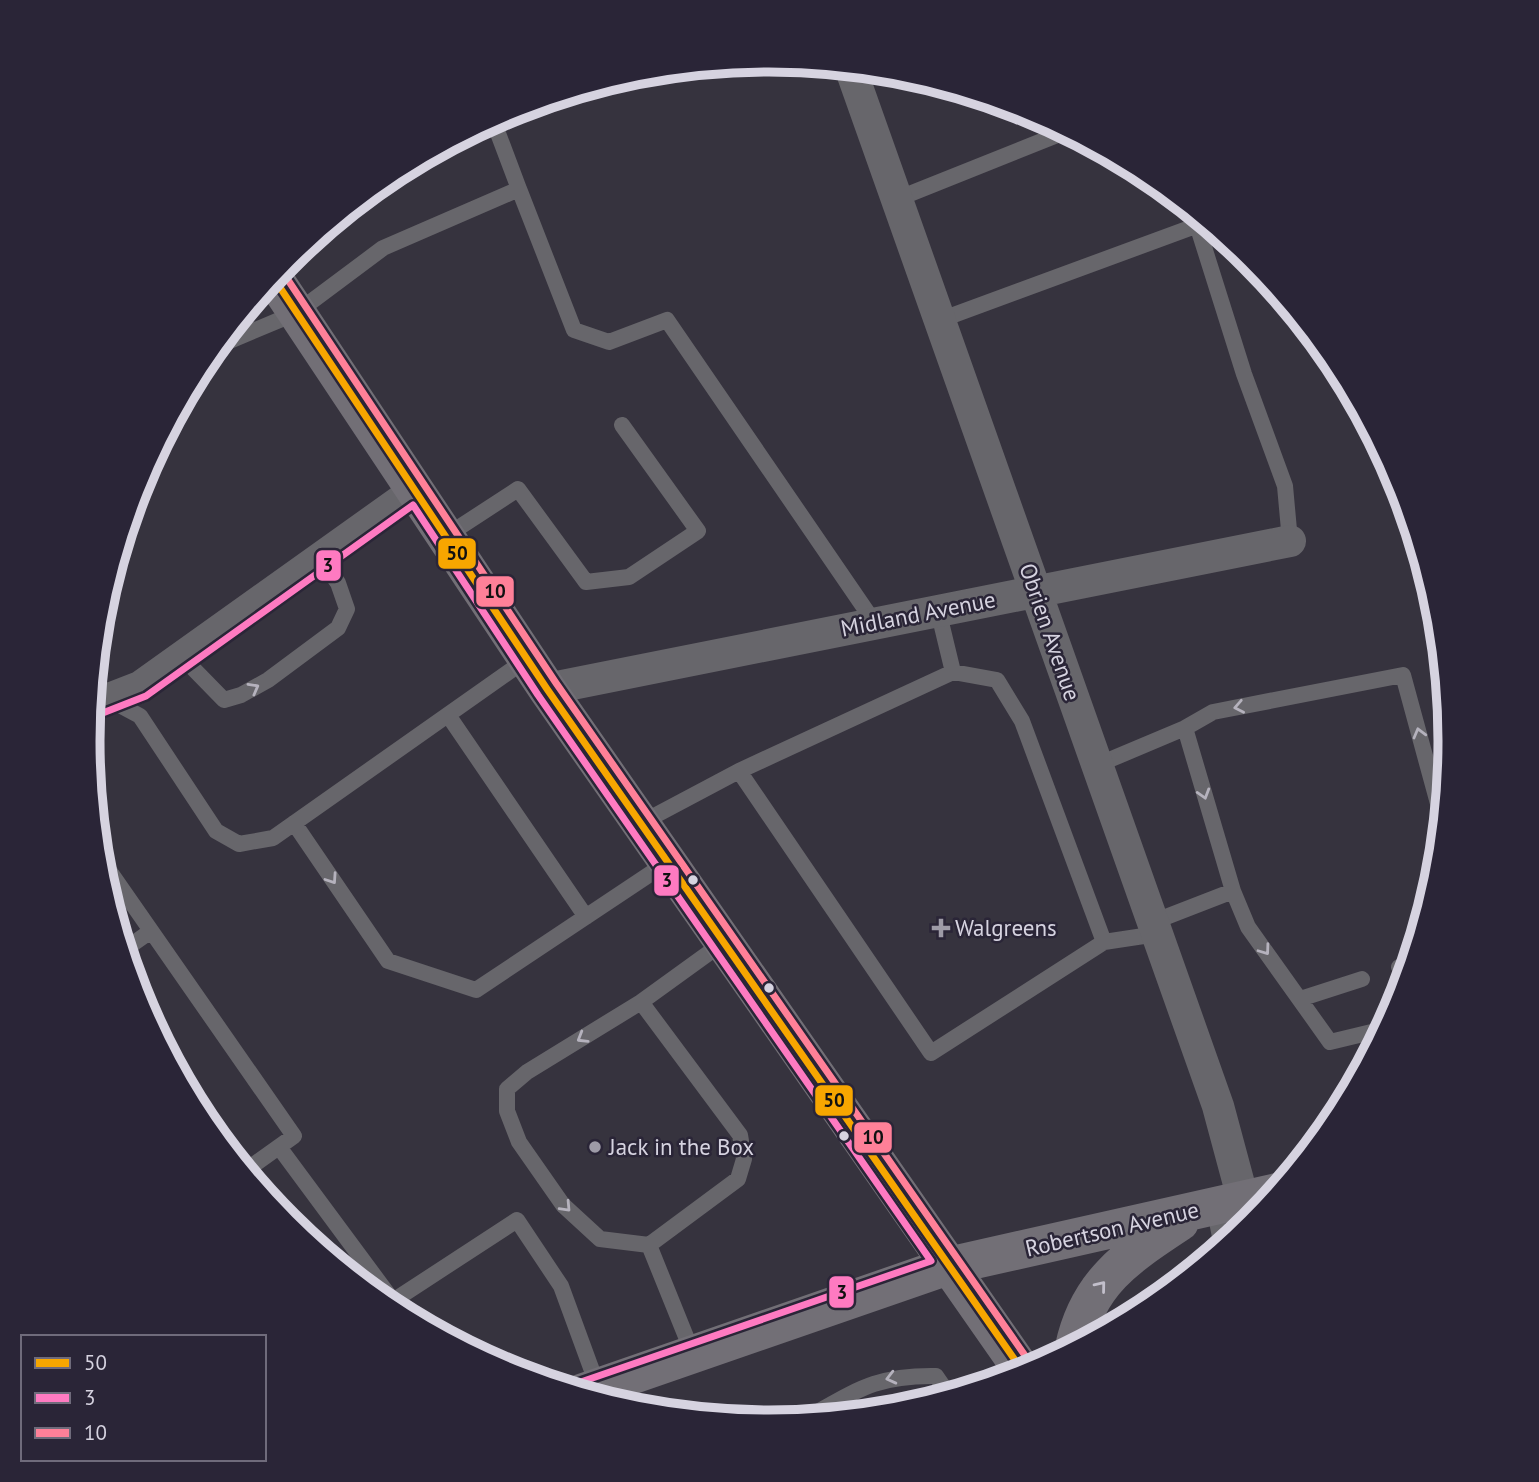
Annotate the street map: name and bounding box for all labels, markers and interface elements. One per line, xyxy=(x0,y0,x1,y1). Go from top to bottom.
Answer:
line badge: 50 xyxy=(437,537,477,570)
text: 50 xyxy=(446,541,468,565)
line badge: 3 xyxy=(315,549,342,582)
text: 3 xyxy=(323,553,333,577)
street label: Obrien Avenue xyxy=(1013,559,1088,704)
line badge: 10 xyxy=(475,575,515,608)
text: 10 xyxy=(484,579,506,603)
street label: Midland Avenue xyxy=(838,584,998,643)
one-way arrow xyxy=(247,683,259,696)
one-way arrow xyxy=(1233,699,1245,714)
one-way arrow xyxy=(1413,727,1427,739)
one-way arrow xyxy=(1196,787,1211,799)
line badge: 3 xyxy=(653,864,680,897)
text: 3 xyxy=(662,868,672,892)
one-way arrow xyxy=(324,871,336,884)
unlabelled marker xyxy=(686,873,700,887)
place label: Walgreens xyxy=(955,913,1057,942)
marker: Walgreens xyxy=(933,920,949,936)
one-way arrow xyxy=(1257,942,1269,955)
unlabelled marker xyxy=(762,981,776,995)
one-way arrow xyxy=(577,1030,590,1043)
line badge: 50 xyxy=(814,1084,854,1117)
text: 50 xyxy=(823,1088,845,1112)
line badge: 10 xyxy=(853,1121,893,1154)
text: 10 xyxy=(862,1125,884,1149)
unlabelled marker xyxy=(837,1129,851,1143)
place label: Jack in the Box xyxy=(608,1132,754,1161)
marker: Jack in the Box xyxy=(587,1139,603,1155)
street label: Robertson Avenue xyxy=(1022,1194,1201,1263)
one-way arrow xyxy=(558,1199,571,1212)
line badge: 3 xyxy=(828,1275,855,1309)
text: 3 xyxy=(837,1280,847,1304)
one-way arrow xyxy=(1092,1281,1105,1293)
legend xyxy=(21,1335,266,1461)
text: 50 xyxy=(84,1349,107,1376)
one-way arrow xyxy=(885,1370,897,1385)
text: 3 xyxy=(84,1384,95,1411)
text: 10 xyxy=(84,1419,107,1446)

